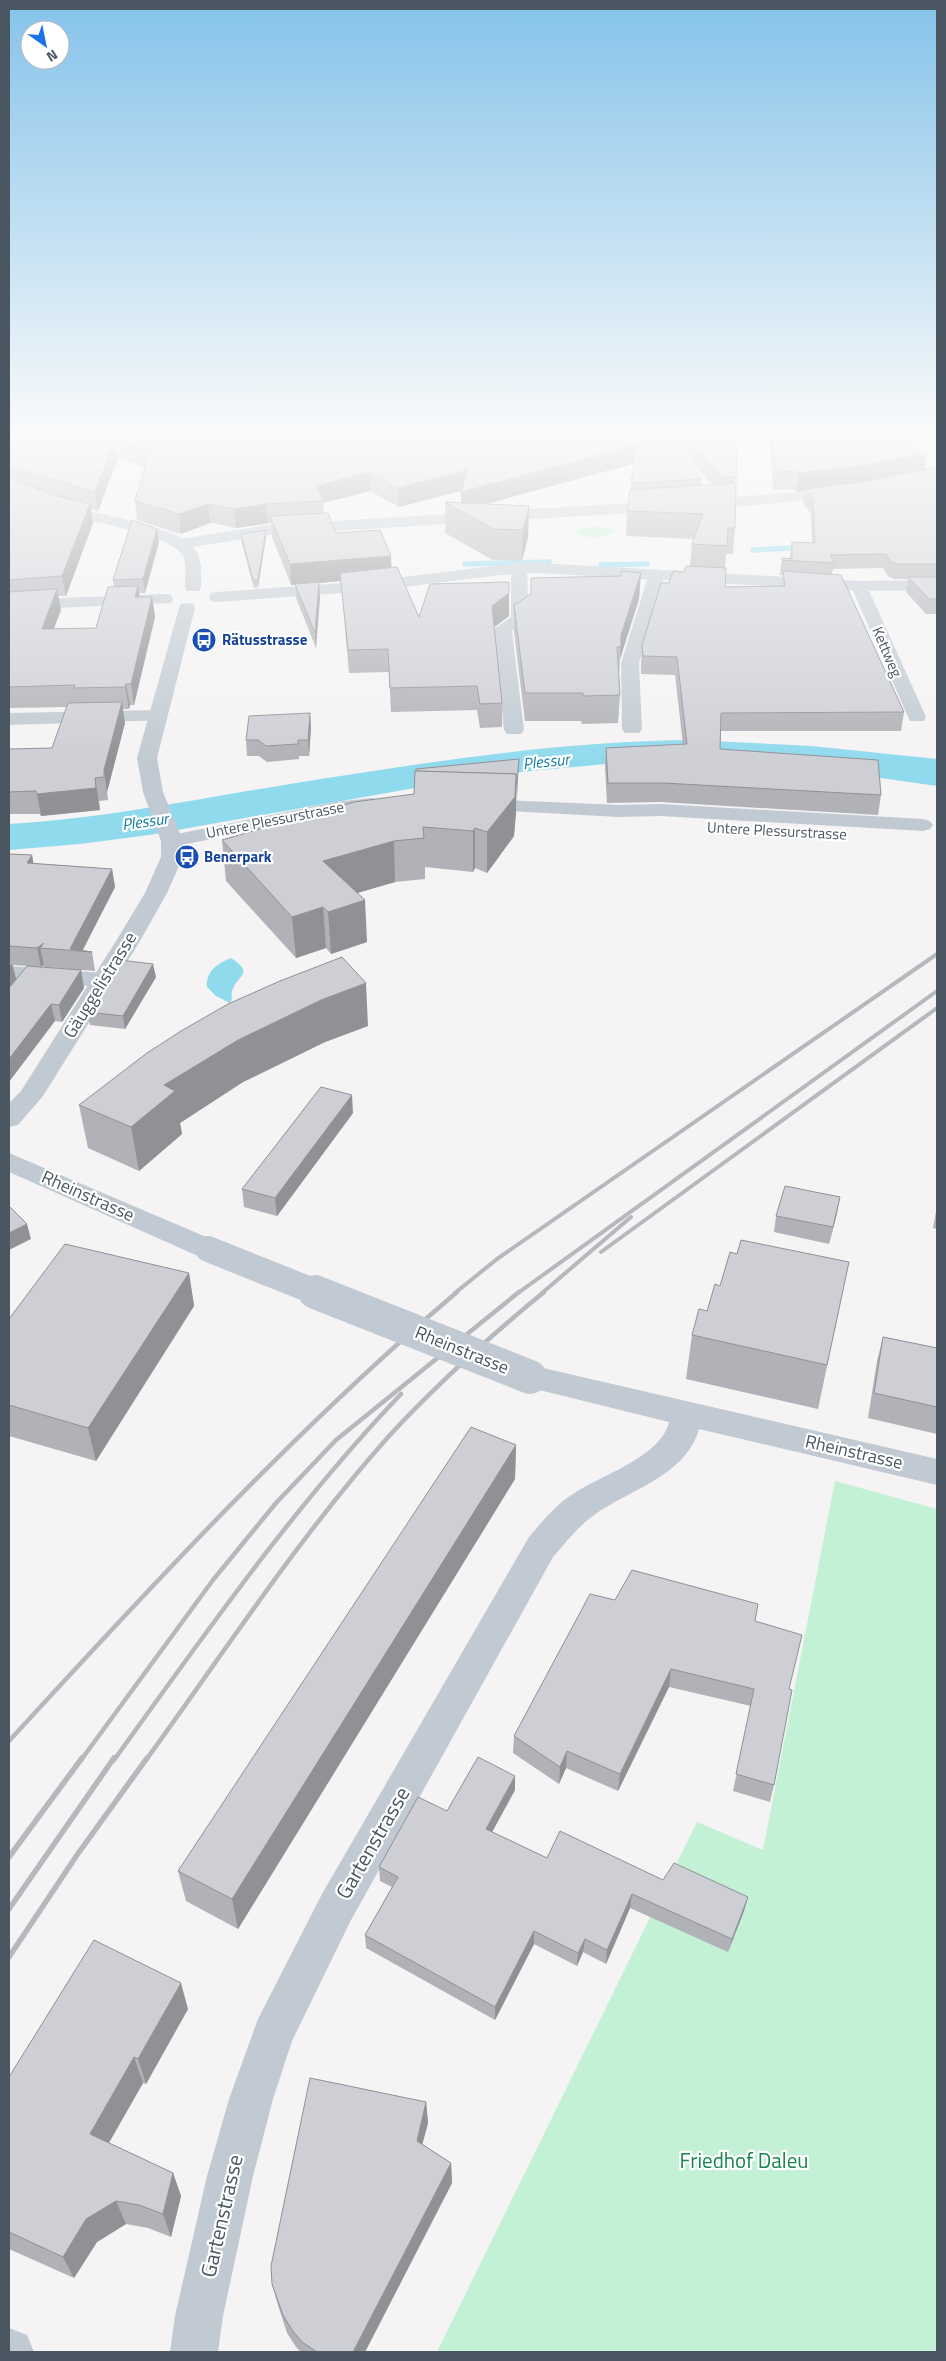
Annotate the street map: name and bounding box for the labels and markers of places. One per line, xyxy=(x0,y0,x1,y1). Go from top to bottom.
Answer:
bus stop icon: Rätusstrasse xyxy=(191,627,217,653)
place label: Rätusstrasse xyxy=(222,628,308,651)
bus stop icon: Benerpark xyxy=(174,844,200,870)
place label: Benerpark xyxy=(204,845,272,868)

